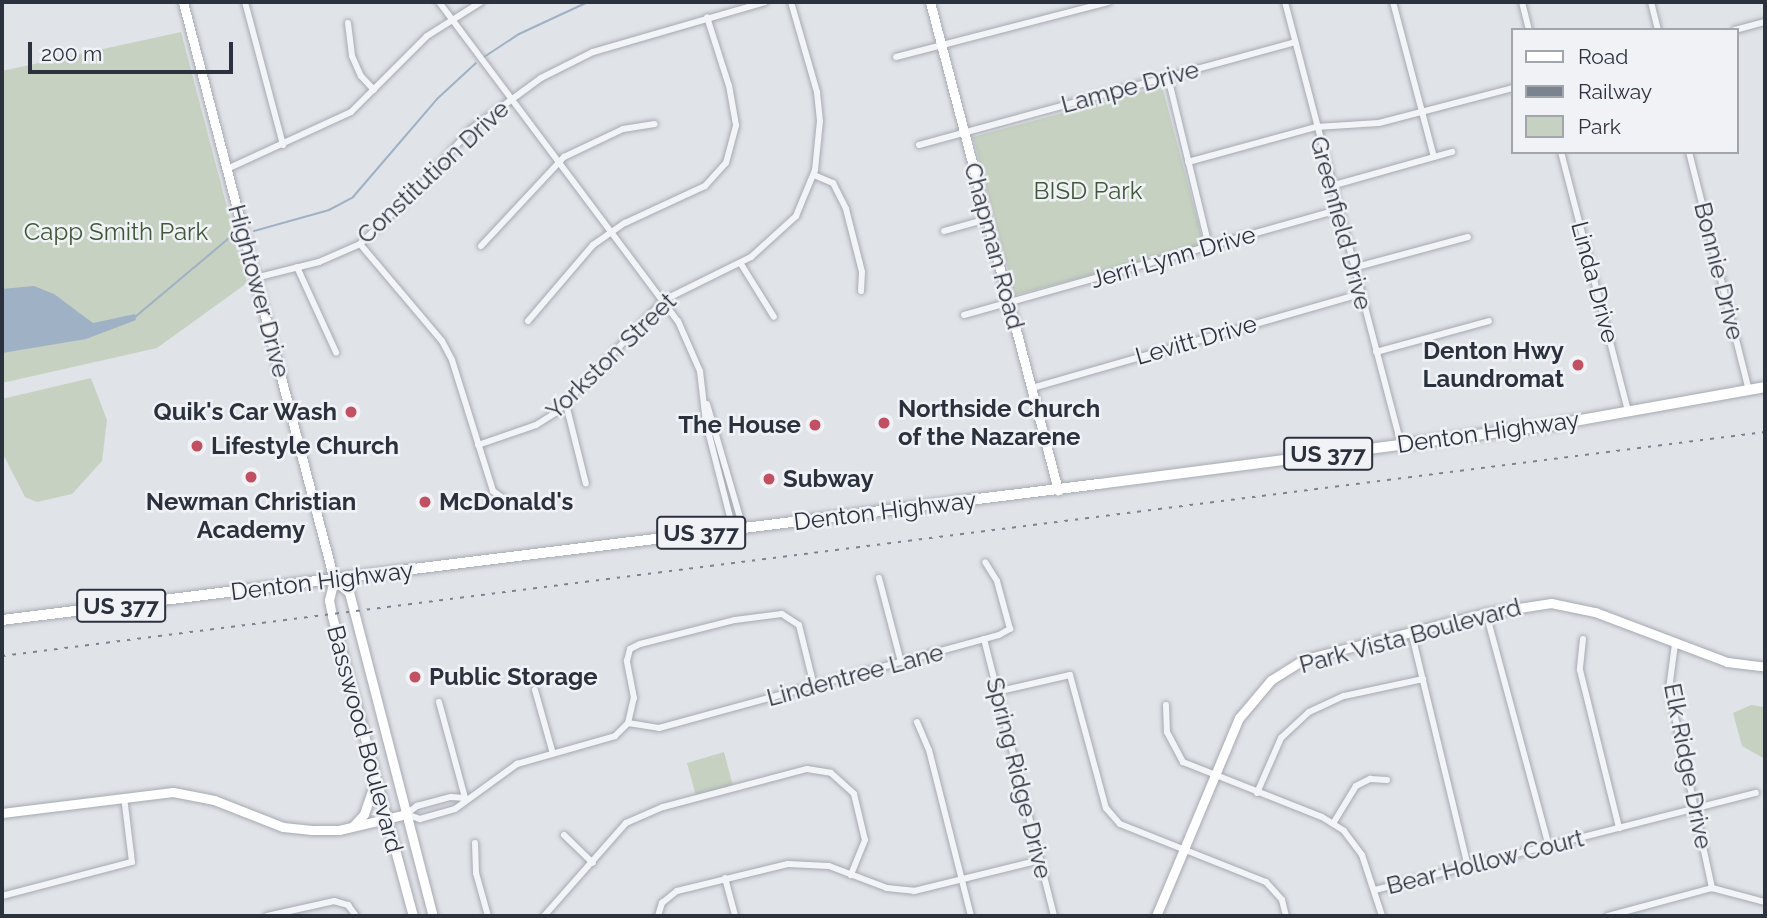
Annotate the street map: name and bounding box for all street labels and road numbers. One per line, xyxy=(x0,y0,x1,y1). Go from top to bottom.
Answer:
street label: Lampe Drive xyxy=(1058,55,1202,119)
street label: Constitution Drive xyxy=(351,94,515,250)
street label: Greenfield Drive xyxy=(1304,133,1378,313)
street label: Chapman Road xyxy=(958,160,1030,332)
street label: Bonnie Drive xyxy=(1688,199,1750,343)
street label: Hightower Drive xyxy=(222,201,296,381)
street label: Linda Drive xyxy=(1565,218,1625,346)
street label: Jerri Lynn Drive xyxy=(1087,220,1259,294)
street label: Yorkston Street xyxy=(540,287,682,425)
street label: Levitt Drive xyxy=(1132,309,1260,371)
street label: Denton Highway xyxy=(1395,405,1581,459)
road number: US 377 xyxy=(1282,435,1374,474)
street label: Denton Highway xyxy=(792,486,978,536)
road number: US 377 xyxy=(656,513,746,552)
street label: Denton Highway xyxy=(229,556,415,606)
road number: US 377 xyxy=(76,586,166,626)
street label: Park Vista Boulevard xyxy=(1296,592,1524,680)
street label: Basswood Boulevard xyxy=(321,622,409,856)
street label: Lindentree Lane xyxy=(764,638,946,712)
street label: Spring Ridge Drive xyxy=(980,675,1058,881)
street label: Elk Ridge Drive xyxy=(1658,681,1718,851)
street label: Bear Hollow Court xyxy=(1383,823,1587,901)

